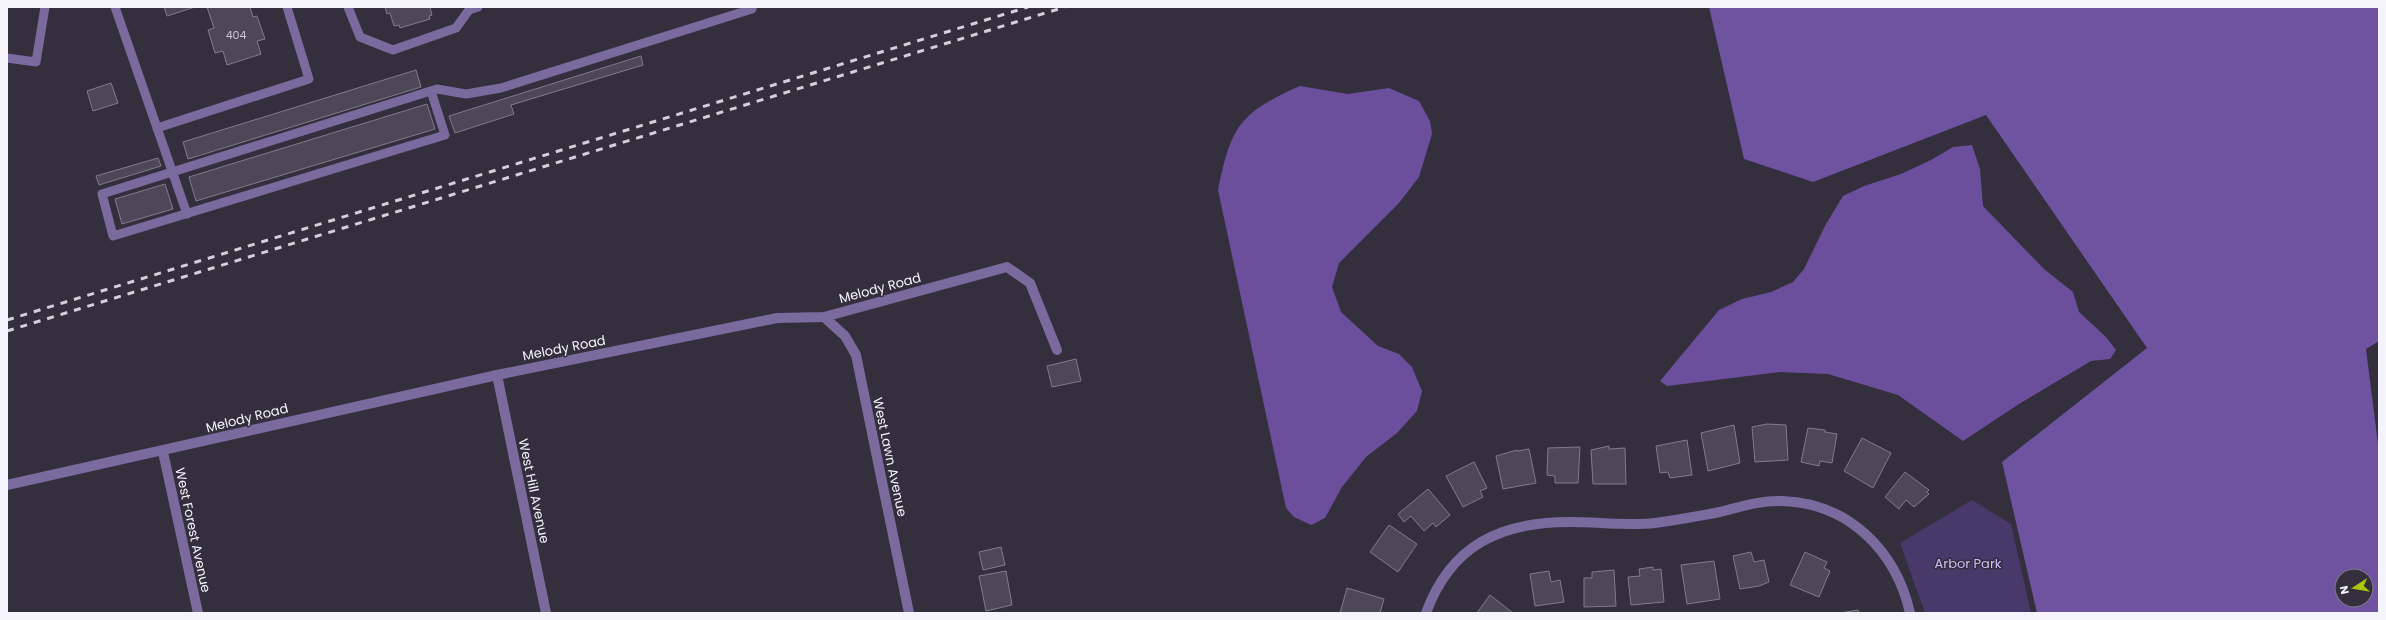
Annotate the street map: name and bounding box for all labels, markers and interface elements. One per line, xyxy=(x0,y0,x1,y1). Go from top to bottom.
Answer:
house number: 404 xyxy=(226,27,246,43)
street label: Melody Road xyxy=(837,268,923,308)
street label: Melody Road xyxy=(521,331,607,365)
street label: West Lawn Avenue xyxy=(868,396,912,518)
street label: Melody Road xyxy=(204,399,290,437)
street label: West Hill Avenue xyxy=(514,437,554,545)
street label: West Forest Avenue xyxy=(170,466,216,594)
park label: Arbor Park xyxy=(1935,554,2002,573)
north arrow xyxy=(2334,568,2374,608)
text: N xyxy=(2336,584,2353,596)

